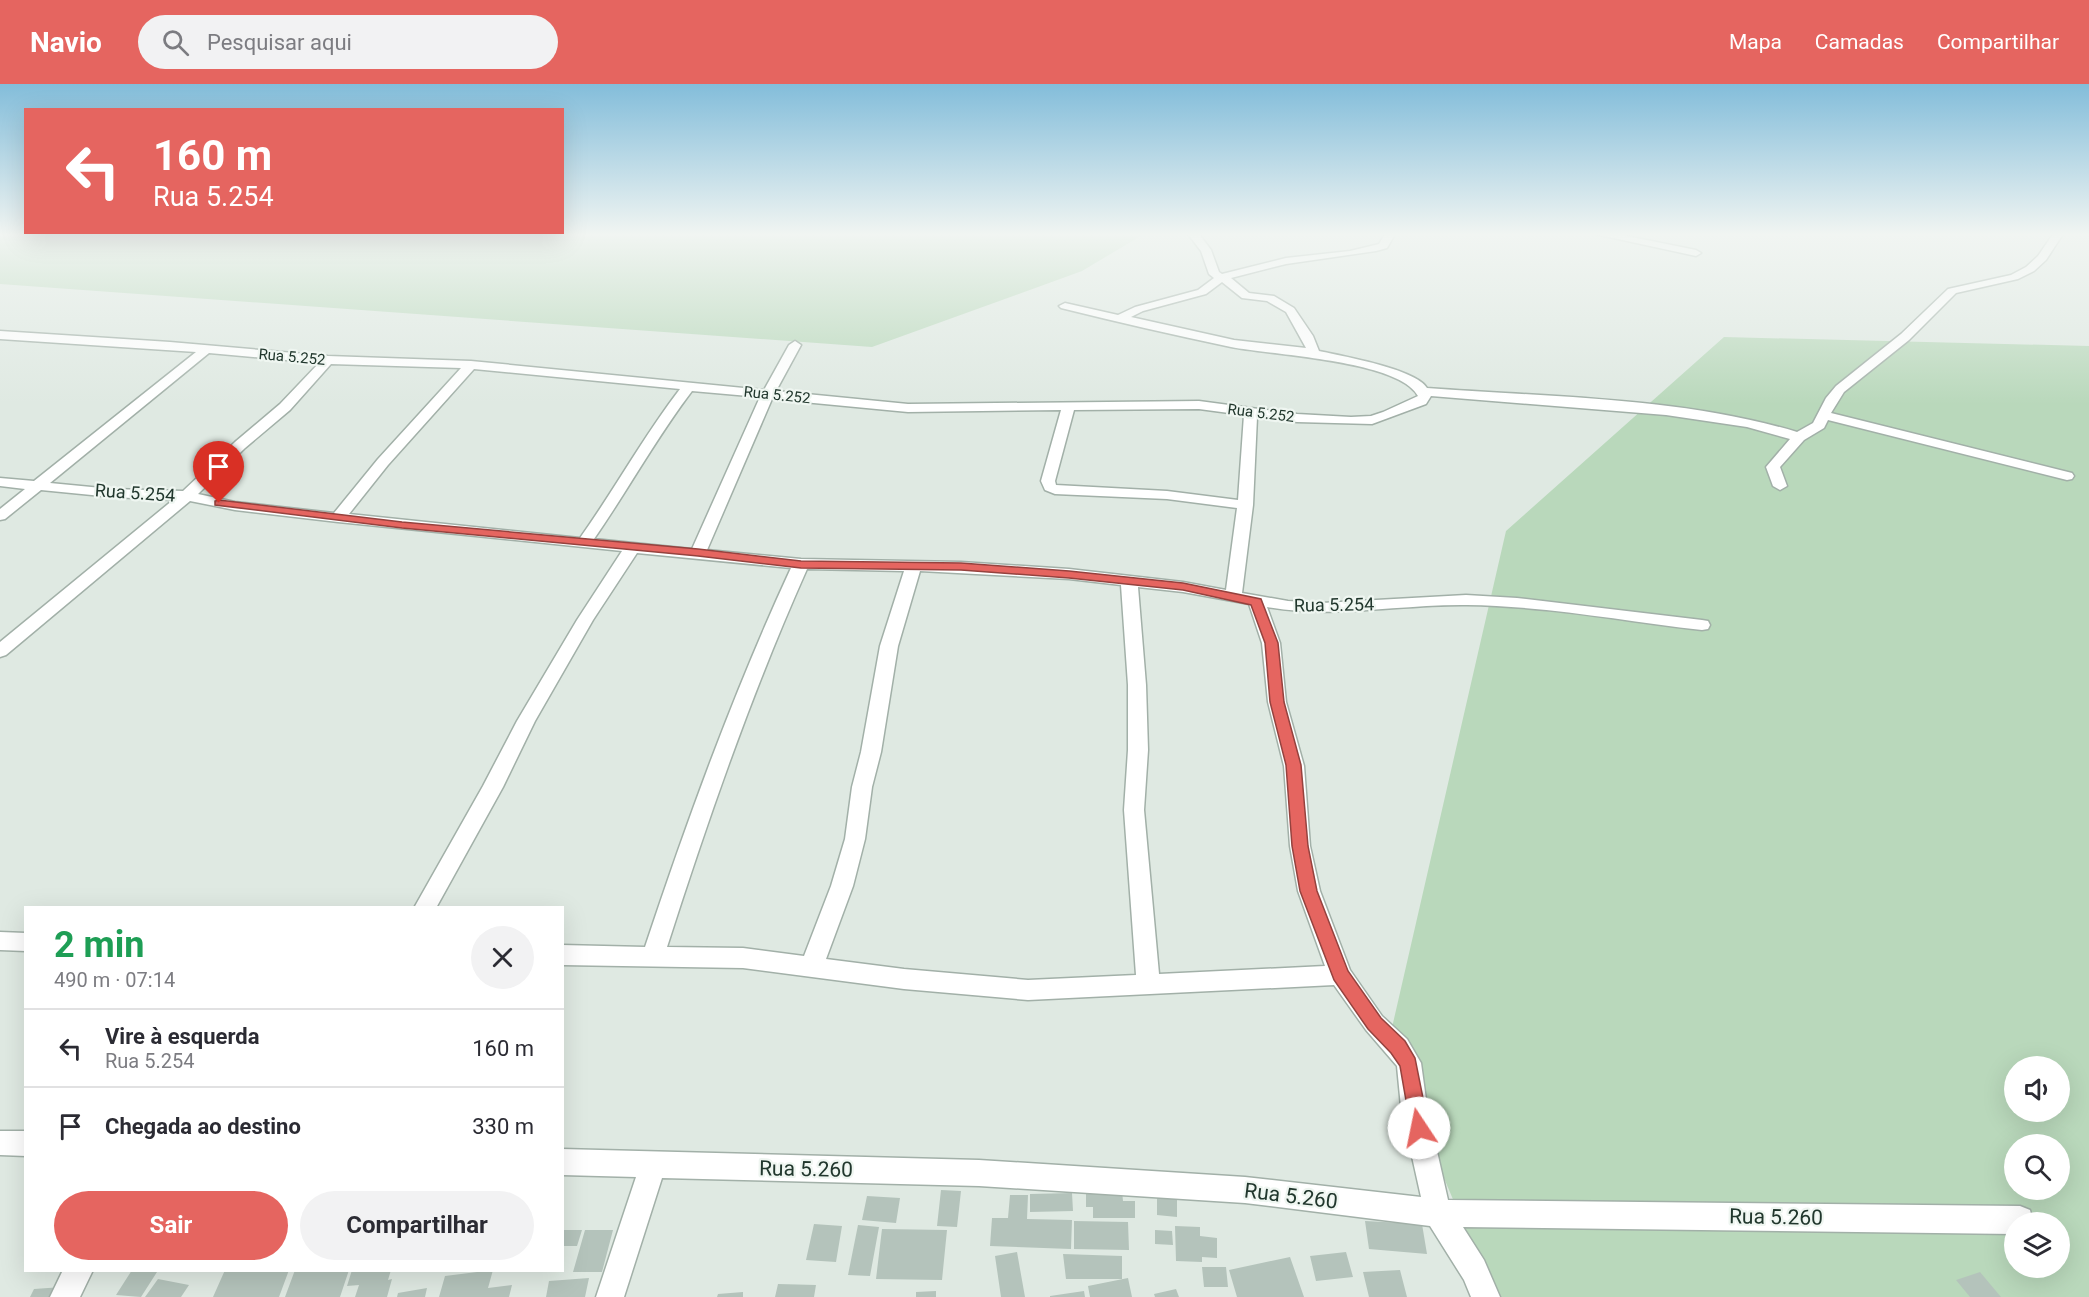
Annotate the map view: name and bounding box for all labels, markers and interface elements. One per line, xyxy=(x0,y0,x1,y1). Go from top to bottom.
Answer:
search box xyxy=(138,15,558,69)
text: Navio xyxy=(30,26,102,59)
icon: search xyxy=(159,26,192,59)
text: Pesquisar aqui xyxy=(207,30,352,55)
text: Mapa xyxy=(1729,30,1782,54)
text: Camadas xyxy=(1815,30,1904,54)
text: Compartilhar xyxy=(1937,30,2059,54)
text: 160 m xyxy=(153,131,272,180)
icon: left xyxy=(54,132,132,210)
text: Rua 5.254 xyxy=(153,181,274,213)
street label: Rua 5.252 xyxy=(258,345,326,369)
street label: Rua 5.252 xyxy=(743,383,811,407)
street label: Rua 5.252 xyxy=(1227,400,1295,426)
pin xyxy=(193,441,244,503)
icon: arrive xyxy=(202,450,235,483)
street label: Rua 5.254 xyxy=(94,479,176,506)
street label: Rua 5.254 xyxy=(1294,593,1374,616)
text: 2 min xyxy=(54,924,145,966)
button: close xyxy=(471,926,534,989)
text: 490 m · 07:14 xyxy=(54,968,175,992)
text: Vire à esquerda xyxy=(105,1024,259,1049)
icon: left xyxy=(54,1032,87,1065)
text: 160 m xyxy=(472,1036,534,1061)
text: Rua 5.254 xyxy=(105,1049,194,1073)
map controls xyxy=(2004,1056,2070,1278)
button: sound xyxy=(2004,1056,2070,1122)
position arrow xyxy=(1387,1096,1451,1160)
icon: arrive xyxy=(54,1110,87,1143)
text: Chegada ao destino xyxy=(105,1114,301,1139)
text: 330 m xyxy=(472,1114,534,1139)
button: search xyxy=(2004,1134,2070,1200)
street label: Rua 5.260 xyxy=(759,1156,853,1182)
street label: Rua 5.260 xyxy=(1243,1178,1339,1214)
button: Sair xyxy=(54,1191,288,1260)
button: Compartilhar xyxy=(300,1191,534,1260)
street label: Rua 5.260 xyxy=(1729,1204,1823,1230)
button: layers xyxy=(2004,1212,2070,1278)

